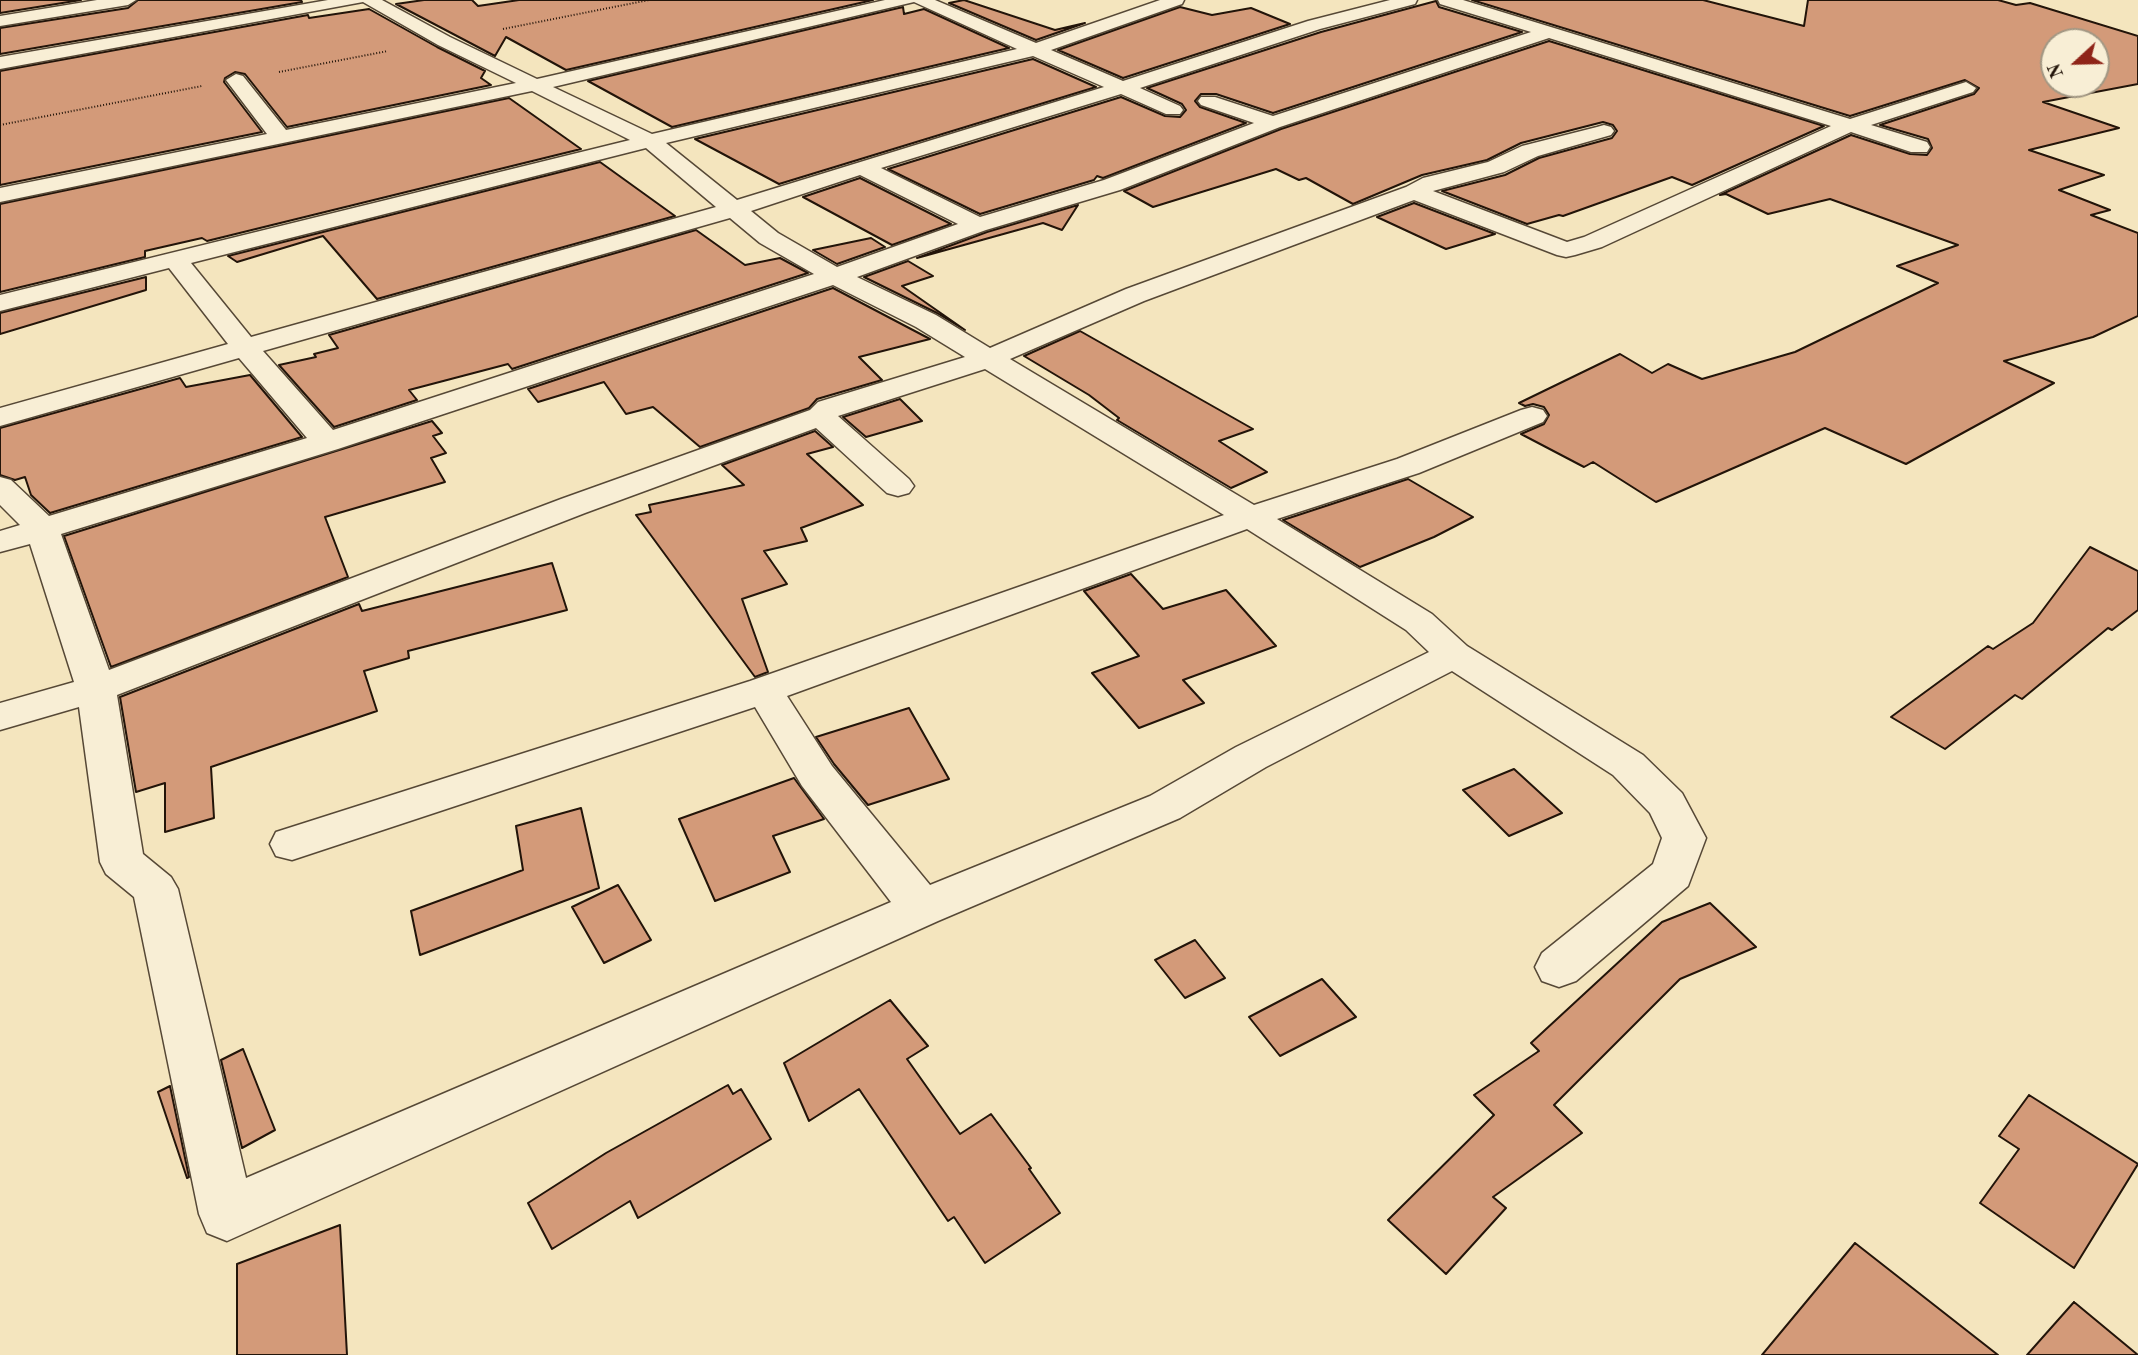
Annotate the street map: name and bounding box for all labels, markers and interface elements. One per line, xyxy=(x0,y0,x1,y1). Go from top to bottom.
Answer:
north arrow xyxy=(2040,28,2110,98)
text: N xyxy=(2045,60,2068,81)

